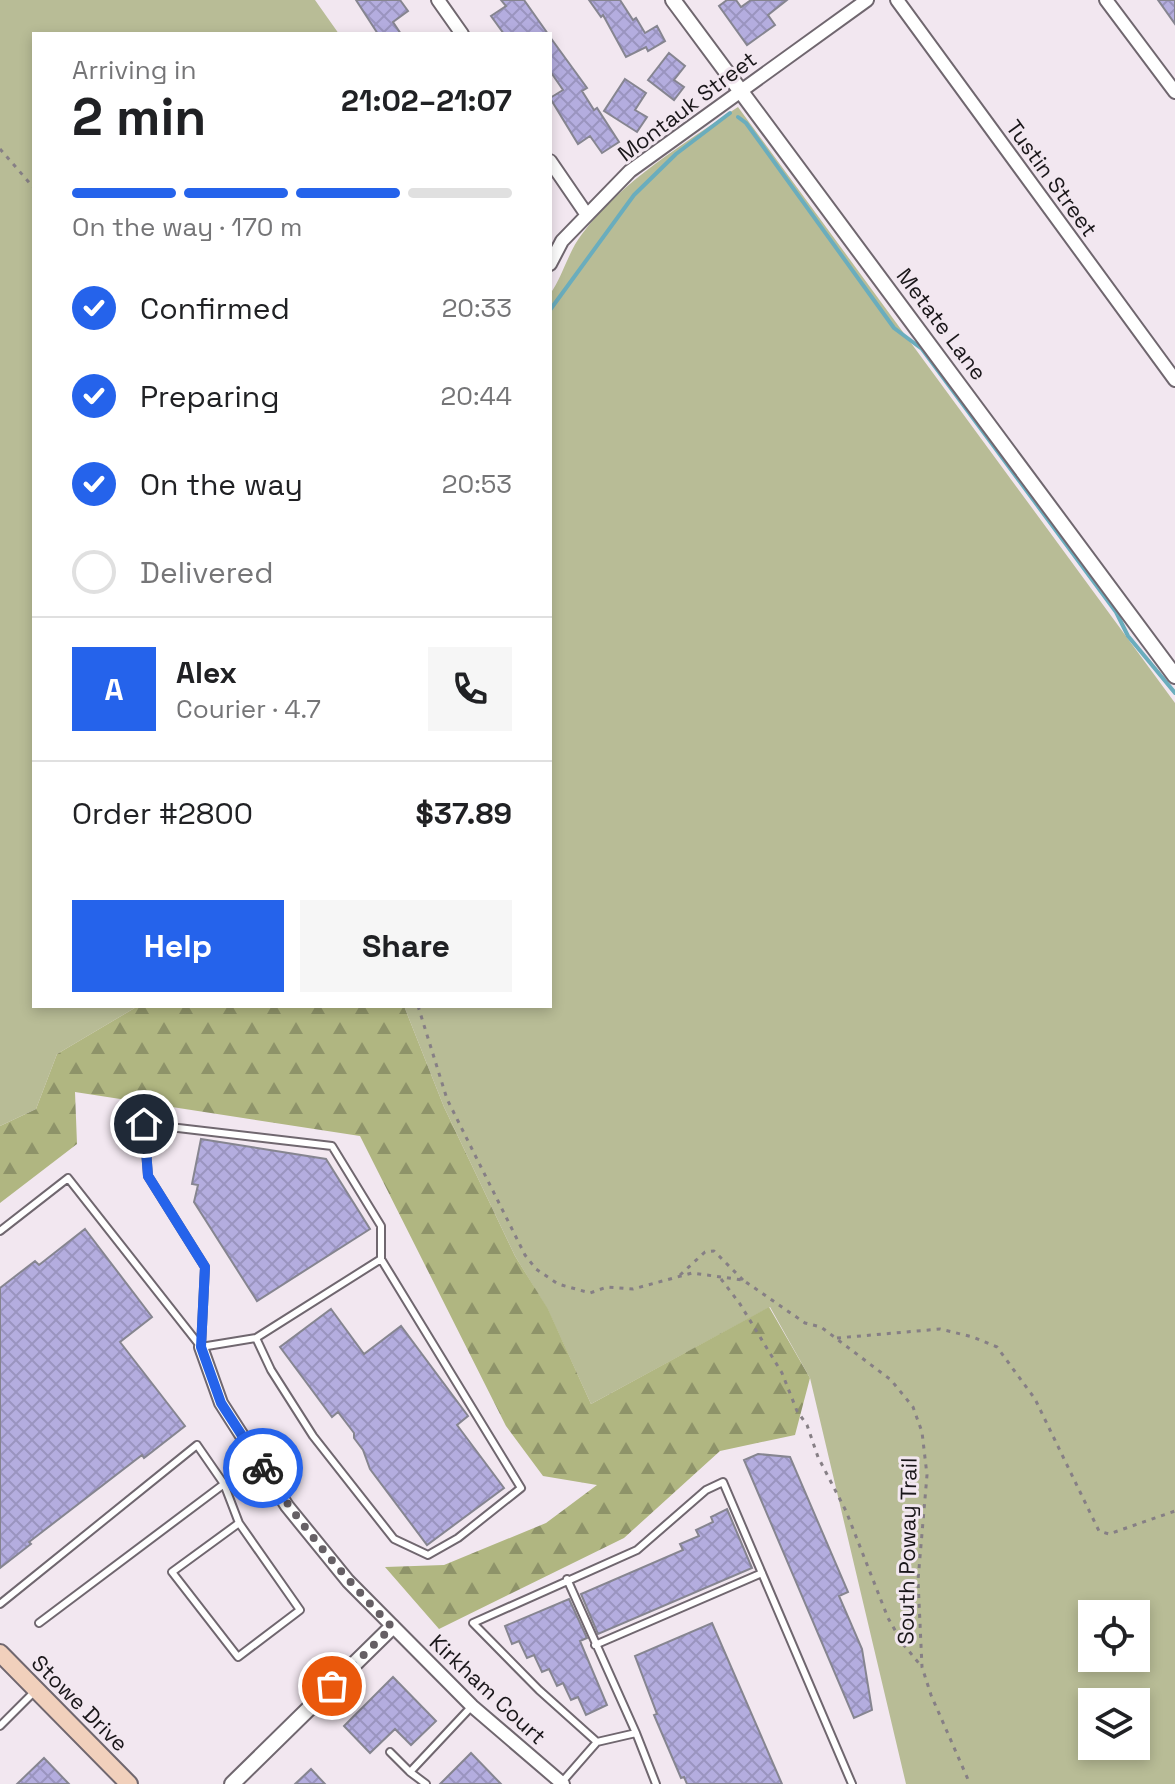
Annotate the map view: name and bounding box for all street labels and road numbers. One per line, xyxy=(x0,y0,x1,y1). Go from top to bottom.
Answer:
street label: Montauk Street xyxy=(612,45,762,167)
street label: Tustin Street xyxy=(1000,114,1104,242)
street label: Metate Lane xyxy=(891,262,993,386)
street label: South Poway Trail xyxy=(891,1457,923,1645)
street label: Kirkham Court xyxy=(424,1628,552,1750)
street label: Stowe Drive xyxy=(26,1649,134,1757)

